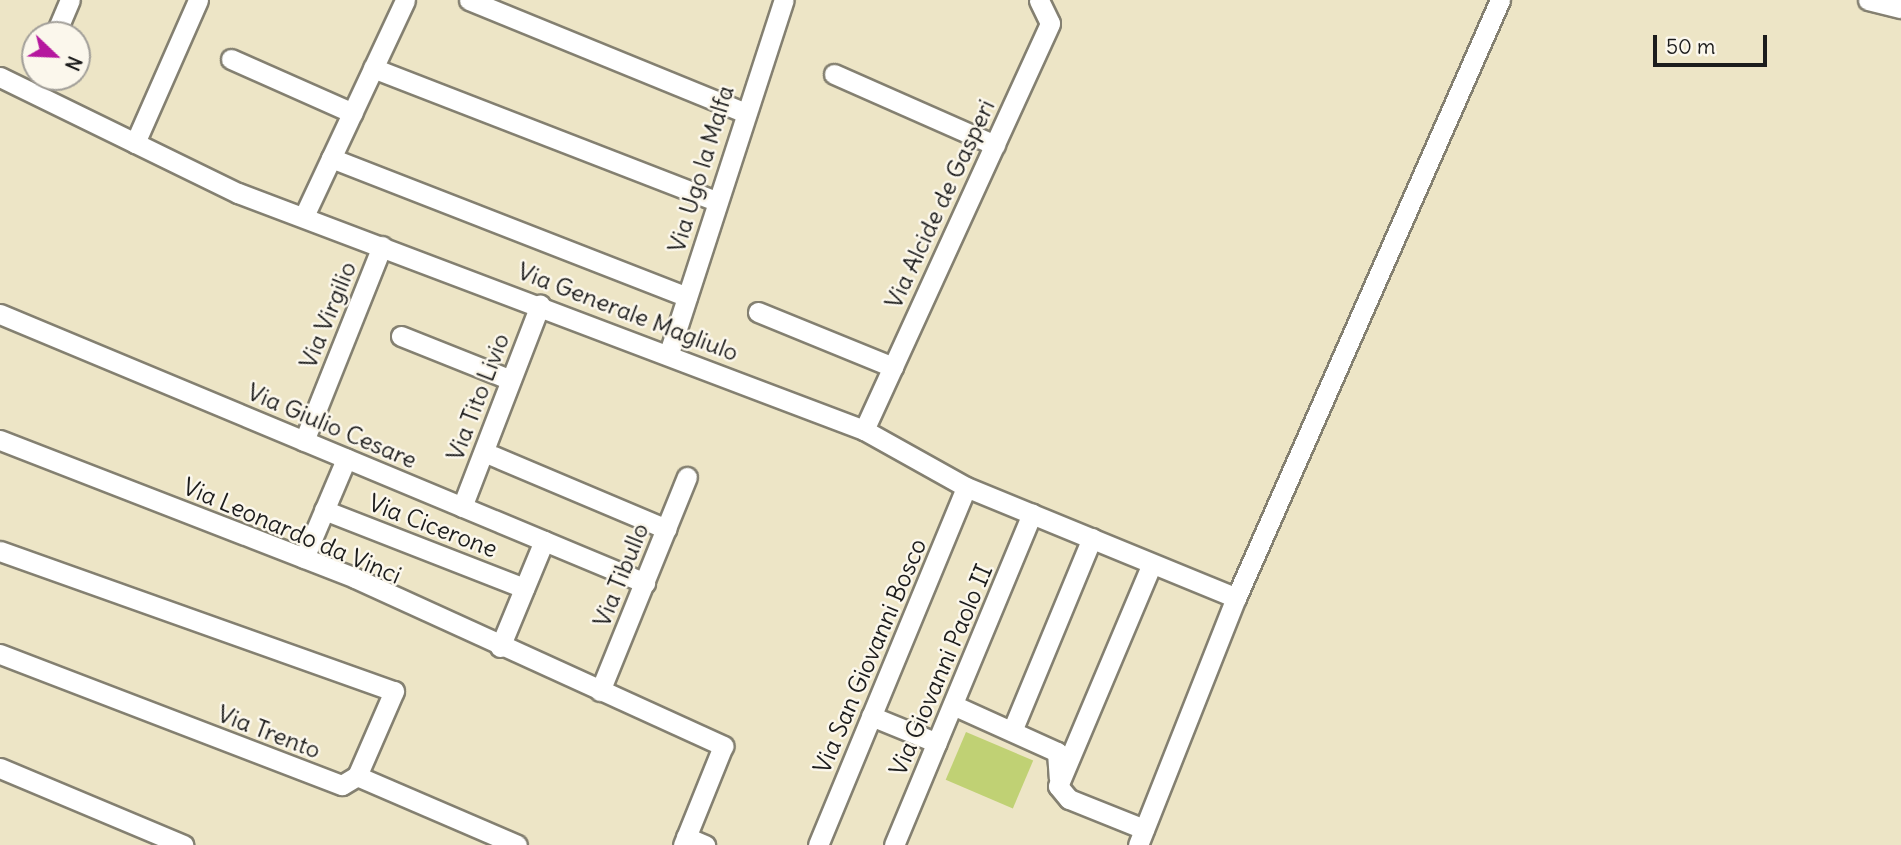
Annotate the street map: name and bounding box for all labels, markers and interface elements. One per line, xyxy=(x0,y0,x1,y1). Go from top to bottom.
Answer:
north arrow xyxy=(21,21,91,91)
scale bar xyxy=(1656,21,1770,65)
text: 50 m xyxy=(1666,33,1715,60)
text: N xyxy=(60,53,87,74)
street label: Via Ugo la Malfa xyxy=(662,82,740,256)
street label: Via Alcide de Gasperi xyxy=(879,95,1001,313)
street label: Via Virgilio xyxy=(294,257,362,373)
street label: Via Generale Magliulo xyxy=(514,257,742,367)
street label: Via Tito Livio xyxy=(441,329,515,465)
street label: Via Giulio Cesare xyxy=(243,377,421,475)
street label: Via Leonardo da Vinci xyxy=(179,472,405,590)
street label: Via Cicerone xyxy=(365,488,501,564)
street label: Via Tibullo xyxy=(587,519,655,631)
street label: Via San Giovanni Bosco xyxy=(807,534,933,778)
street label: Via Giovanni Paolo II xyxy=(883,560,999,780)
street label: Via Trento xyxy=(213,699,325,765)

